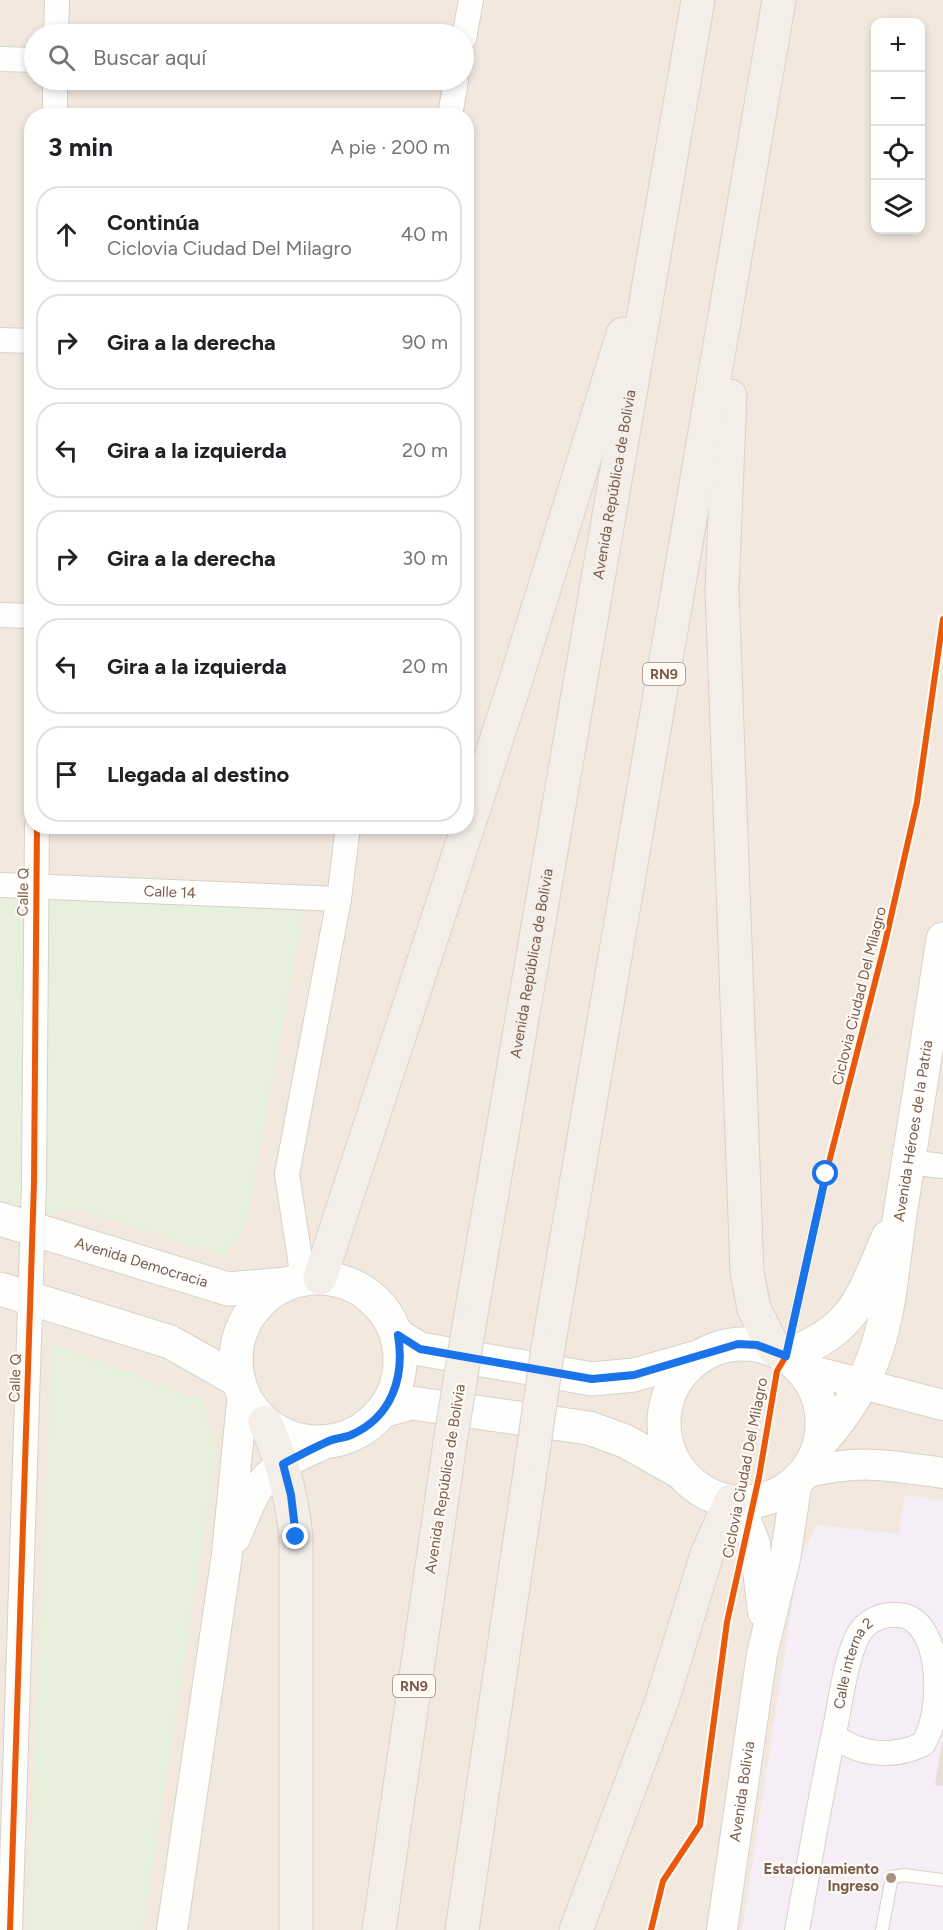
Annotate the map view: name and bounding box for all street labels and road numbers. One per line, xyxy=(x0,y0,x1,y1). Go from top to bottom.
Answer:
street label: Avenida República de Bolivia xyxy=(589,388,640,581)
road number: RN9 xyxy=(643,663,685,685)
street label: Avenida República de Bolivia xyxy=(506,867,557,1060)
street label: Calle Q xyxy=(14,868,32,916)
street label: Calle 14 xyxy=(143,882,196,902)
street label: Ciclovia Ciudad Del Milagro xyxy=(828,904,890,1087)
street label: Avenida Héroes de la Patria xyxy=(890,1039,936,1223)
street label: Avenida Democracia xyxy=(73,1234,210,1291)
street label: Calle Q xyxy=(5,1353,25,1403)
street label: Ciclovia Ciudad Del Milagro xyxy=(719,1376,771,1560)
street label: Avenida República de Bolivia xyxy=(421,1383,469,1575)
street label: Calle interna 2 xyxy=(830,1614,877,1710)
road number: RN9 xyxy=(393,1675,435,1697)
street label: Avenida Bolivia xyxy=(726,1740,758,1843)

